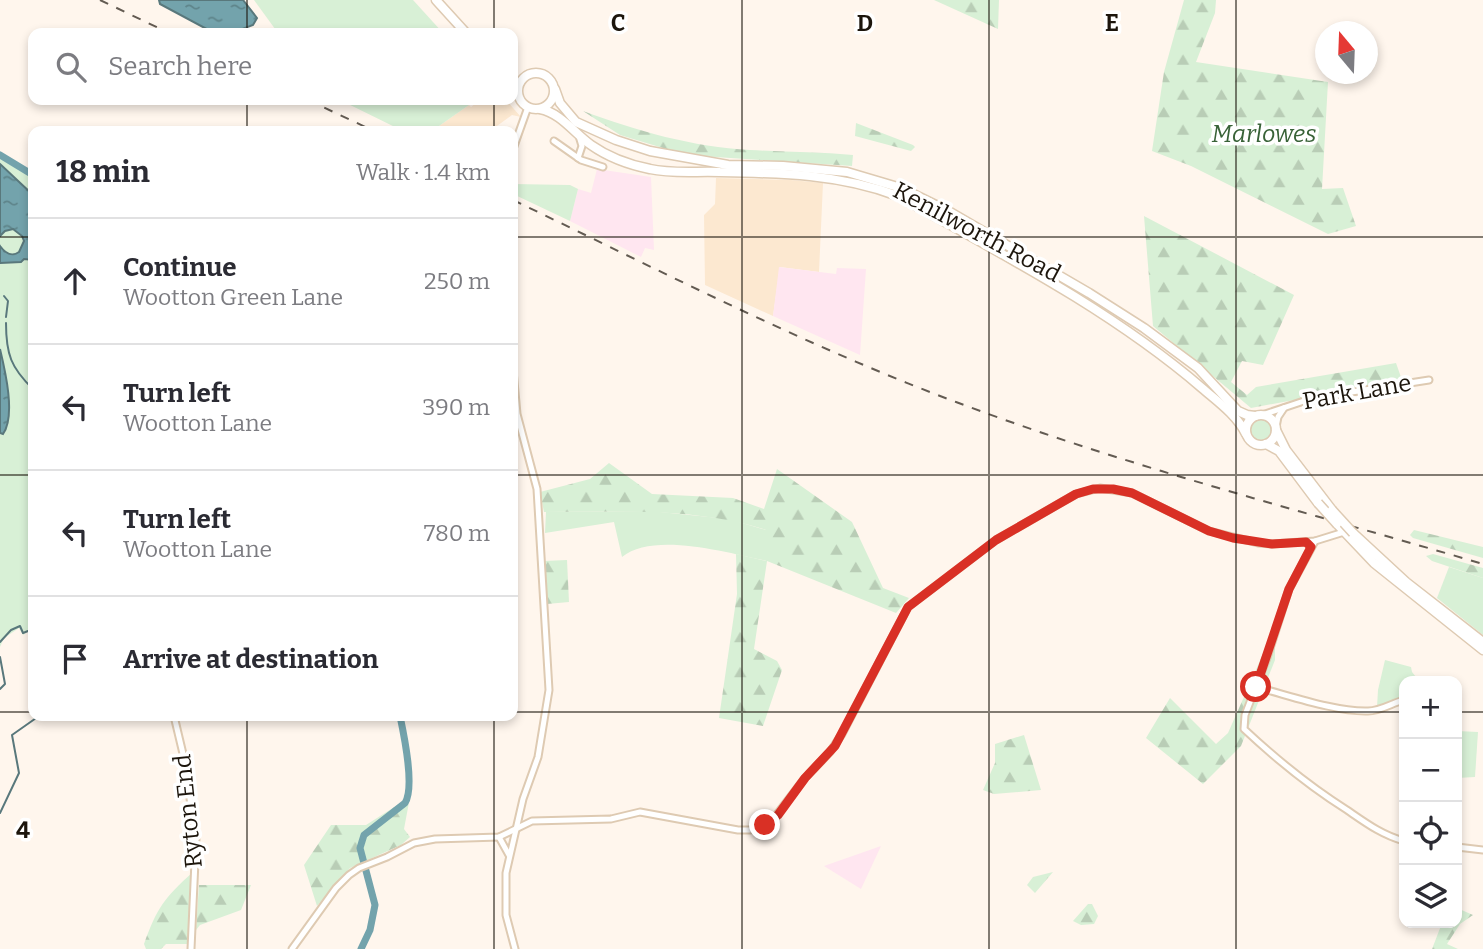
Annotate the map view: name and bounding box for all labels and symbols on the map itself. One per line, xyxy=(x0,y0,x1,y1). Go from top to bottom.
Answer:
text: C xyxy=(611,9,625,37)
text: D xyxy=(857,9,873,37)
text: E xyxy=(1105,9,1119,37)
north arrow xyxy=(1315,21,1378,84)
park label: Marlowes xyxy=(1212,120,1316,148)
street label: Kenilworth Road xyxy=(888,176,1066,288)
street label: Park Lane xyxy=(1300,369,1414,415)
route start xyxy=(1240,671,1271,702)
street label: Ryton End xyxy=(168,753,208,869)
route end xyxy=(749,809,780,840)
text: 4 xyxy=(16,816,30,844)

